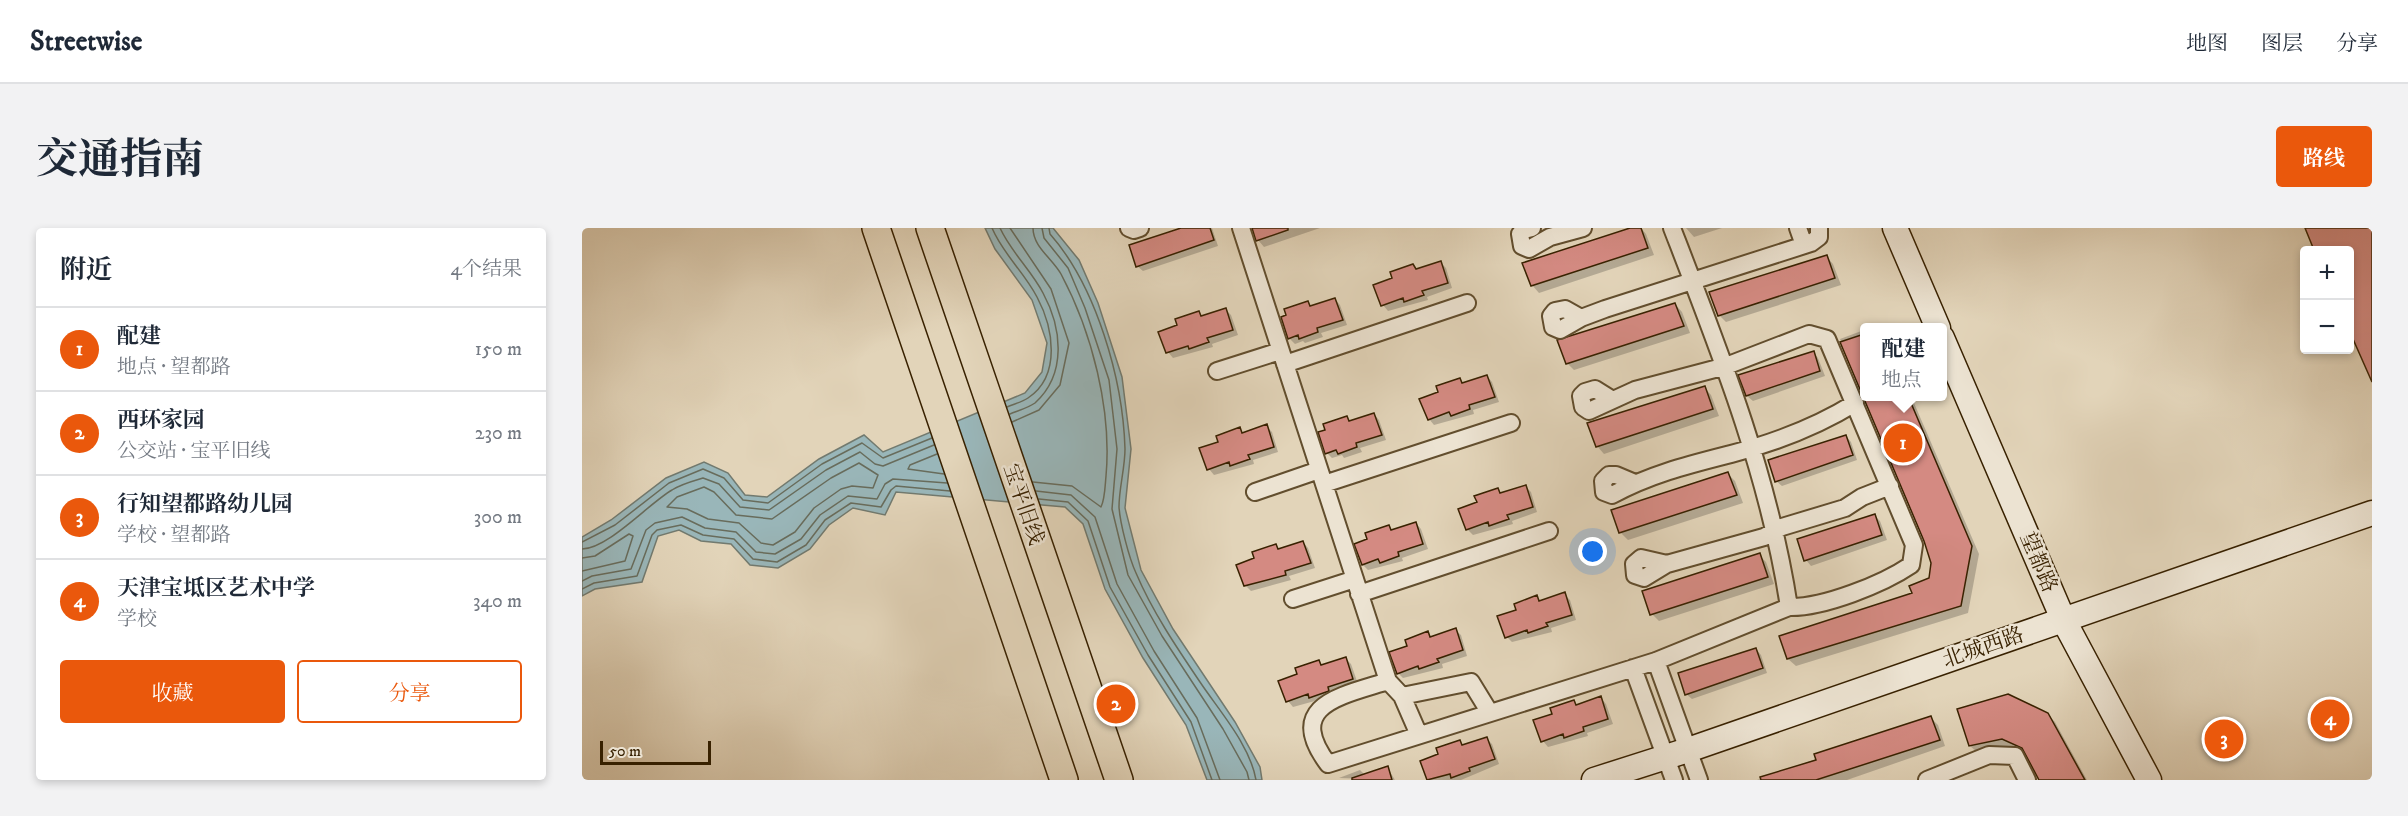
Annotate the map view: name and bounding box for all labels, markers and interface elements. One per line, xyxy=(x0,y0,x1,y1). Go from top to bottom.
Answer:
text: Streetwise xyxy=(30,24,142,59)
text: 地图 xyxy=(2186,31,2228,57)
text: 图层 xyxy=(2261,31,2303,57)
text: 分享 xyxy=(2336,31,2378,57)
button: 路线 xyxy=(2276,126,2372,187)
text: 交通指南 xyxy=(36,135,204,187)
map controls xyxy=(2300,246,2354,354)
button: + xyxy=(2300,246,2354,300)
text: 附近 xyxy=(60,254,112,287)
text: 4个结果 xyxy=(450,257,522,282)
button: − xyxy=(2300,300,2354,354)
text: 配建 xyxy=(117,323,161,350)
popup xyxy=(1860,323,1947,401)
text: 配建 xyxy=(1881,336,1926,363)
text: 1 xyxy=(76,337,83,362)
text: 150 m xyxy=(475,337,522,362)
text: 地点 · 望都路 xyxy=(117,355,230,380)
text: 地点 xyxy=(1881,368,1921,393)
text: 西环家园 xyxy=(117,407,205,434)
pin: 1 xyxy=(1884,420,1922,466)
text: 2 xyxy=(75,421,84,446)
text: 230 m xyxy=(475,421,522,446)
text: 公交站 · 宝平旧线 xyxy=(117,439,270,464)
street label: 宝平旧线 xyxy=(997,460,1049,548)
text: 行知望都路幼儿园 xyxy=(117,491,293,518)
text: 3 xyxy=(76,505,83,530)
text: 300 m xyxy=(474,505,522,530)
text: 学校 · 望都路 xyxy=(117,523,230,548)
street label: 望都路 xyxy=(2014,528,2062,596)
your location xyxy=(1578,537,1607,566)
text: 天津宝坻区艺术中学 xyxy=(117,575,315,602)
text: 4 xyxy=(74,589,85,614)
text: 340 m xyxy=(473,589,522,614)
text: 学校 xyxy=(117,607,157,632)
street label: 北城西路 xyxy=(1939,622,2027,674)
button: 收藏 xyxy=(60,660,285,723)
button: 分享 xyxy=(297,660,522,723)
pin: 2 xyxy=(1096,682,1136,726)
pin: 4 xyxy=(2310,696,2350,742)
pin: 3 xyxy=(2204,716,2244,762)
scale bar xyxy=(600,738,711,766)
text: 50 m xyxy=(609,741,641,761)

